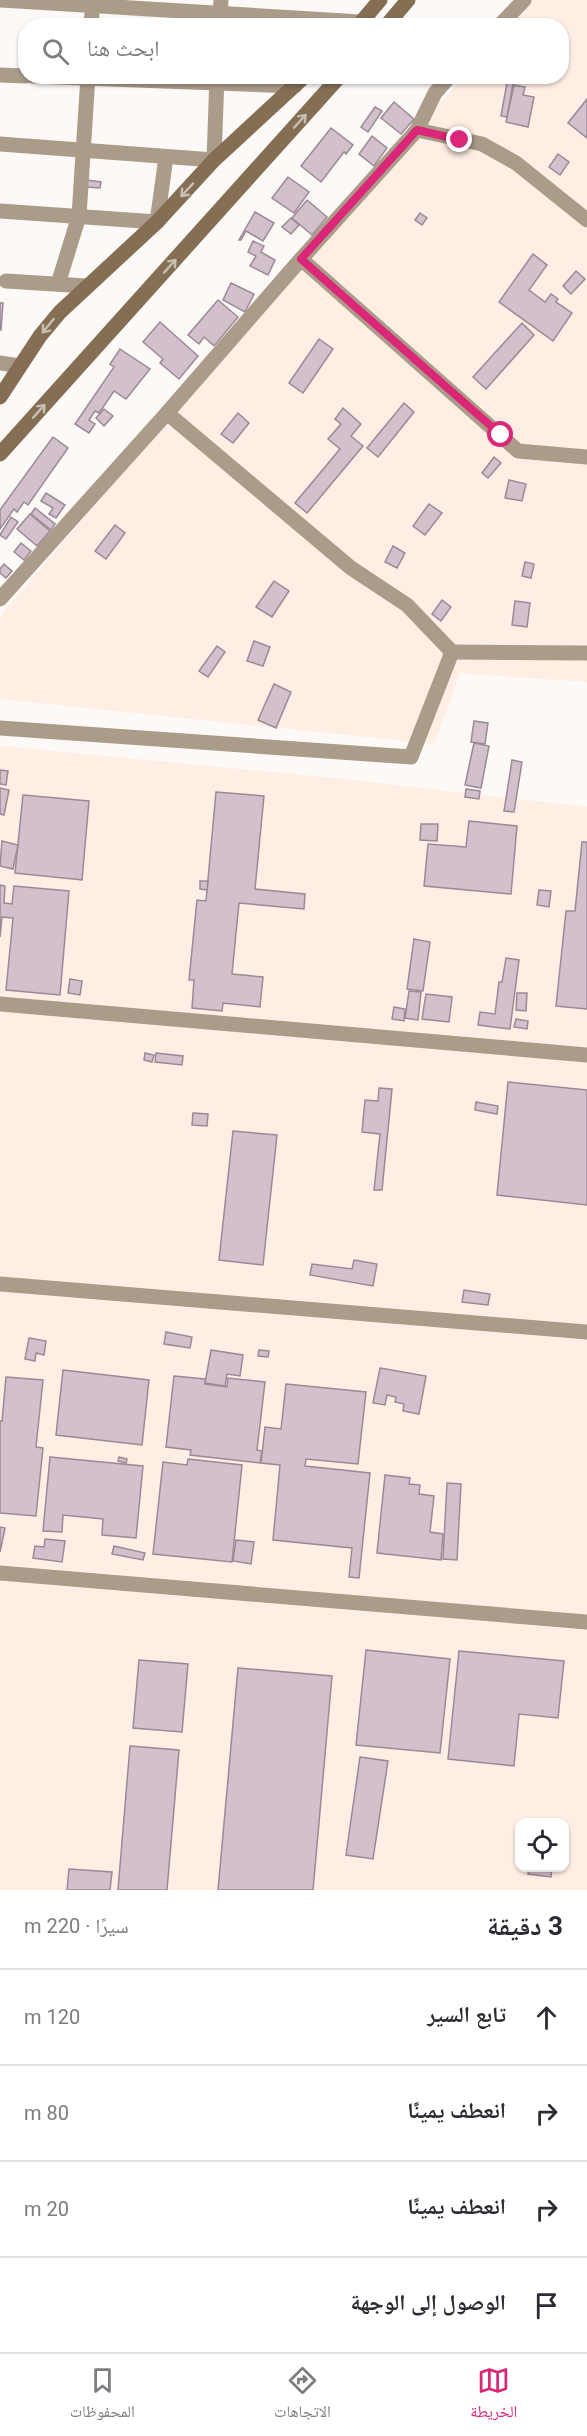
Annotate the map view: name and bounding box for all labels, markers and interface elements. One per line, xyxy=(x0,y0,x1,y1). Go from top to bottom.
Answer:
search box xyxy=(18,18,569,84)
icon: search xyxy=(39,35,72,68)
text: ابحث هنا xyxy=(87,36,160,61)
one-way arrow xyxy=(293,114,307,129)
route end xyxy=(446,126,472,152)
one-way arrow xyxy=(180,182,194,197)
one-way arrow xyxy=(163,259,177,274)
one-way arrow xyxy=(42,318,55,334)
one-way arrow xyxy=(32,403,46,418)
route start xyxy=(487,421,513,447)
map controls xyxy=(515,1818,569,1872)
button: locate xyxy=(515,1818,569,1872)
text: 3 دقيقة xyxy=(487,1911,563,1941)
text: سيرًا · 220 m xyxy=(24,1914,129,1938)
icon: ahead xyxy=(530,2001,563,2034)
text: تابع السير xyxy=(427,2002,506,2027)
text: 120 m xyxy=(24,2005,80,2029)
icon: right xyxy=(530,2097,563,2130)
text: انعطف يمينًا xyxy=(407,2098,506,2123)
text: 80 m xyxy=(24,2101,69,2125)
icon: right xyxy=(530,2193,563,2226)
text: انعطف يمينًا xyxy=(407,2194,506,2219)
text: 20 m xyxy=(24,2197,69,2221)
icon: arrive xyxy=(530,2289,563,2322)
text: الوصول إلى الوجهة xyxy=(350,2290,506,2315)
tab: المحفوظات xyxy=(70,2364,135,2427)
tab: الاتجاهات xyxy=(274,2364,331,2427)
tab: الخريطة xyxy=(470,2364,517,2427)

